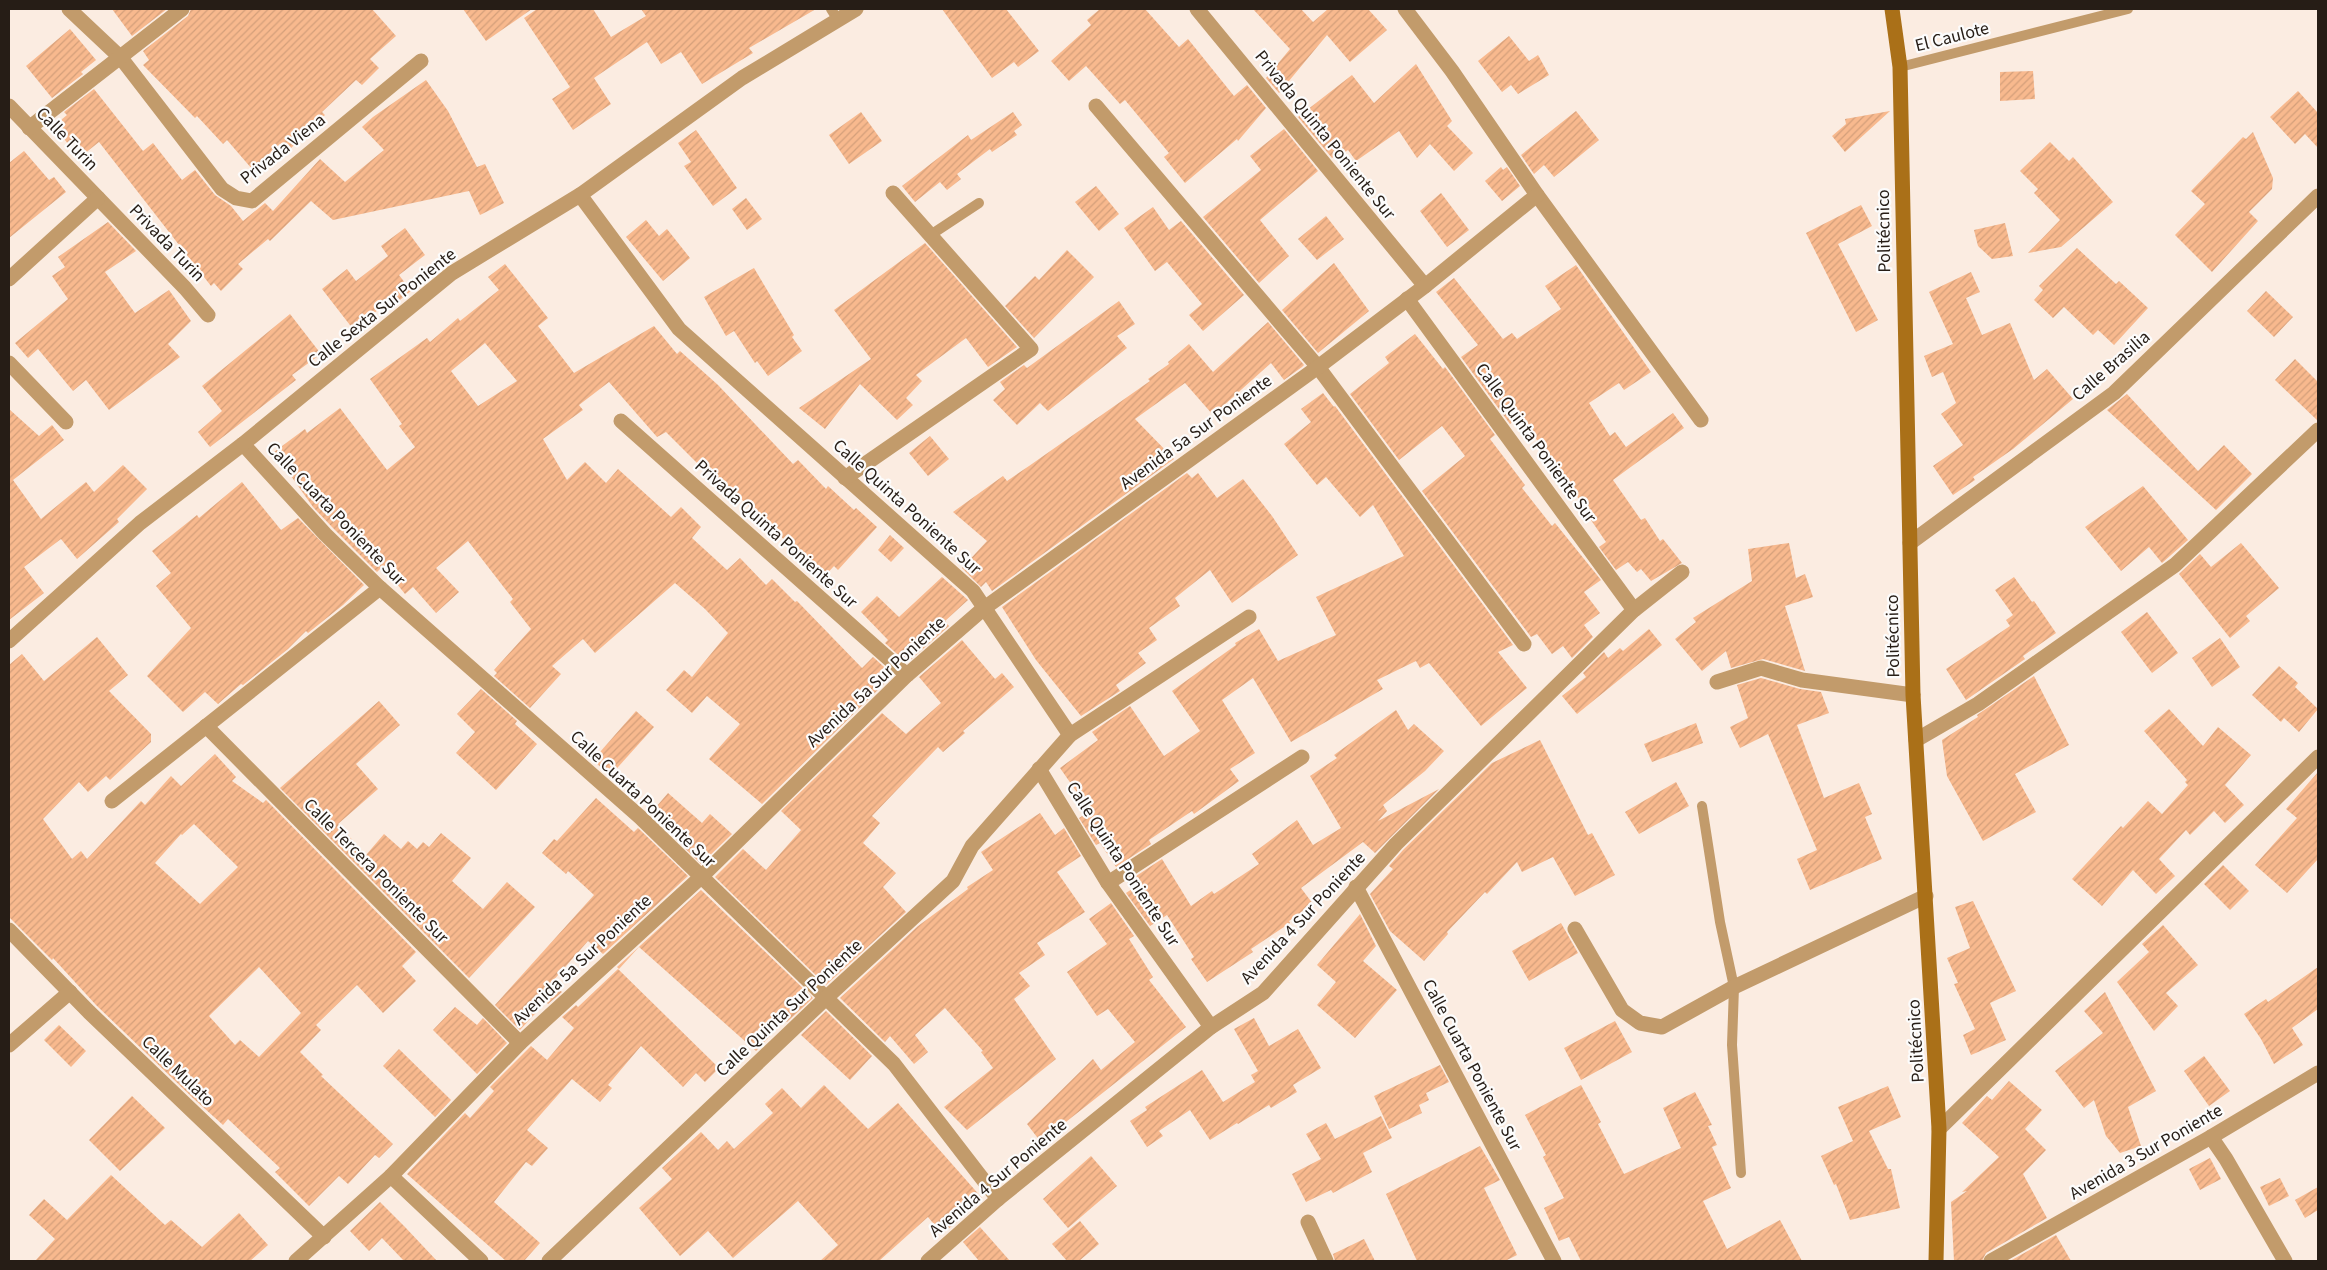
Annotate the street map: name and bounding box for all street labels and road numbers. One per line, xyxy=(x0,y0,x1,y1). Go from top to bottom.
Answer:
street label: El Caulote xyxy=(1912,16,1992,58)
street label: Privada Quinta Poniente Sur xyxy=(1249,45,1402,226)
street label: Calle Turin xyxy=(30,101,104,177)
street label: Privada Viena xyxy=(235,108,331,190)
street label: Politécnico xyxy=(1871,189,1897,273)
street label: Privada Turin xyxy=(123,198,211,288)
street label: Calle Sexta Sur Poniente xyxy=(303,242,461,374)
street label: Calle Brasilia xyxy=(2066,325,2156,407)
street label: Calle Quinta Poniente Sur xyxy=(1469,358,1603,529)
street label: Avenida 5a Sur Poniente xyxy=(1115,368,1277,496)
street label: Calle Quinta Poniente Sur xyxy=(827,433,987,581)
street label: Calle Cuarta Poniente Sur xyxy=(261,437,412,592)
street label: Privada Quinta Poniente Sur xyxy=(689,454,864,615)
street label: Politécnico xyxy=(1880,594,1906,678)
street label: Avenida 5a Sur Poniente xyxy=(801,611,951,753)
street label: Calle Cuarta Poniente Sur xyxy=(565,725,722,874)
street label: Calle Quinta Poniente Sur xyxy=(1060,777,1186,952)
street label: Calle Tercera Poniente Sur xyxy=(298,793,455,950)
street label: Avenida 4 Sur Poniente xyxy=(1235,846,1371,990)
street label: Avenida 5a Sur Poniente xyxy=(507,889,657,1031)
street label: Calle Quinta Sur Poniente xyxy=(710,933,868,1083)
street label: Calle Cuarta Poniente Sur xyxy=(1416,975,1528,1156)
street label: Politécnico xyxy=(1901,999,1931,1083)
street label: Calle Mulato xyxy=(136,1030,220,1112)
street label: Avenida 3 Sur Poniente xyxy=(2065,1098,2227,1206)
street label: Avenida 4 Sur Poniente xyxy=(924,1113,1072,1243)

